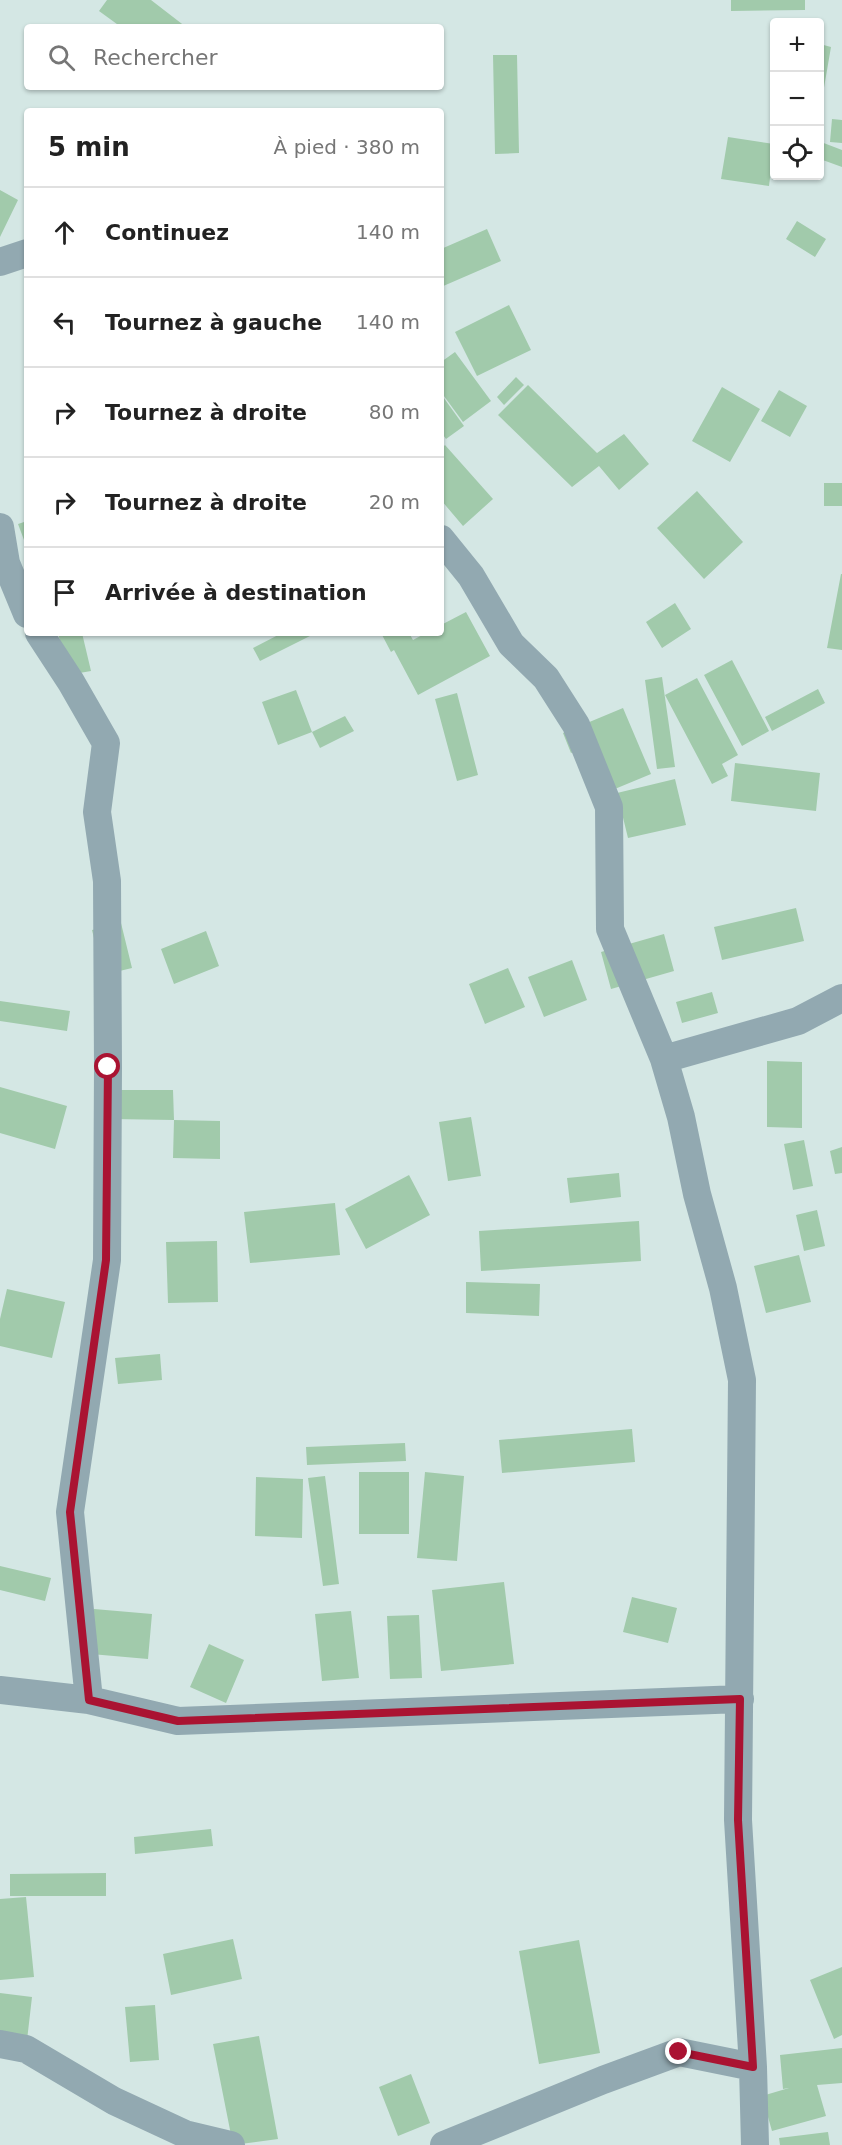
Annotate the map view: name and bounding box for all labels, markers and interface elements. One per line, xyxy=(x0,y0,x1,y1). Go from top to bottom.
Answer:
map controls xyxy=(770,18,824,180)
button: + xyxy=(770,18,824,72)
search box xyxy=(24,24,444,90)
icon: search xyxy=(45,41,78,74)
text: Rechercher xyxy=(93,45,218,70)
button: − xyxy=(770,72,824,126)
button: locate xyxy=(770,126,824,180)
text: 5 min xyxy=(48,132,130,162)
text: À pied · 380 m xyxy=(274,135,420,159)
icon: ahead xyxy=(48,216,81,249)
text: Continuez xyxy=(105,220,229,245)
text: 140 m xyxy=(356,220,420,244)
icon: left xyxy=(48,306,81,339)
text: Tournez à gauche xyxy=(105,310,322,335)
text: 140 m xyxy=(356,310,420,334)
icon: right xyxy=(48,396,81,429)
text: Tournez à droite xyxy=(105,400,307,425)
text: 80 m xyxy=(369,400,420,424)
icon: right xyxy=(48,486,81,519)
text: Tournez à droite xyxy=(105,490,307,515)
text: 20 m xyxy=(369,490,420,514)
icon: arrive xyxy=(48,576,81,609)
text: Arrivée à destination xyxy=(105,580,367,605)
route start xyxy=(94,1053,120,1079)
route end xyxy=(665,2038,691,2064)

